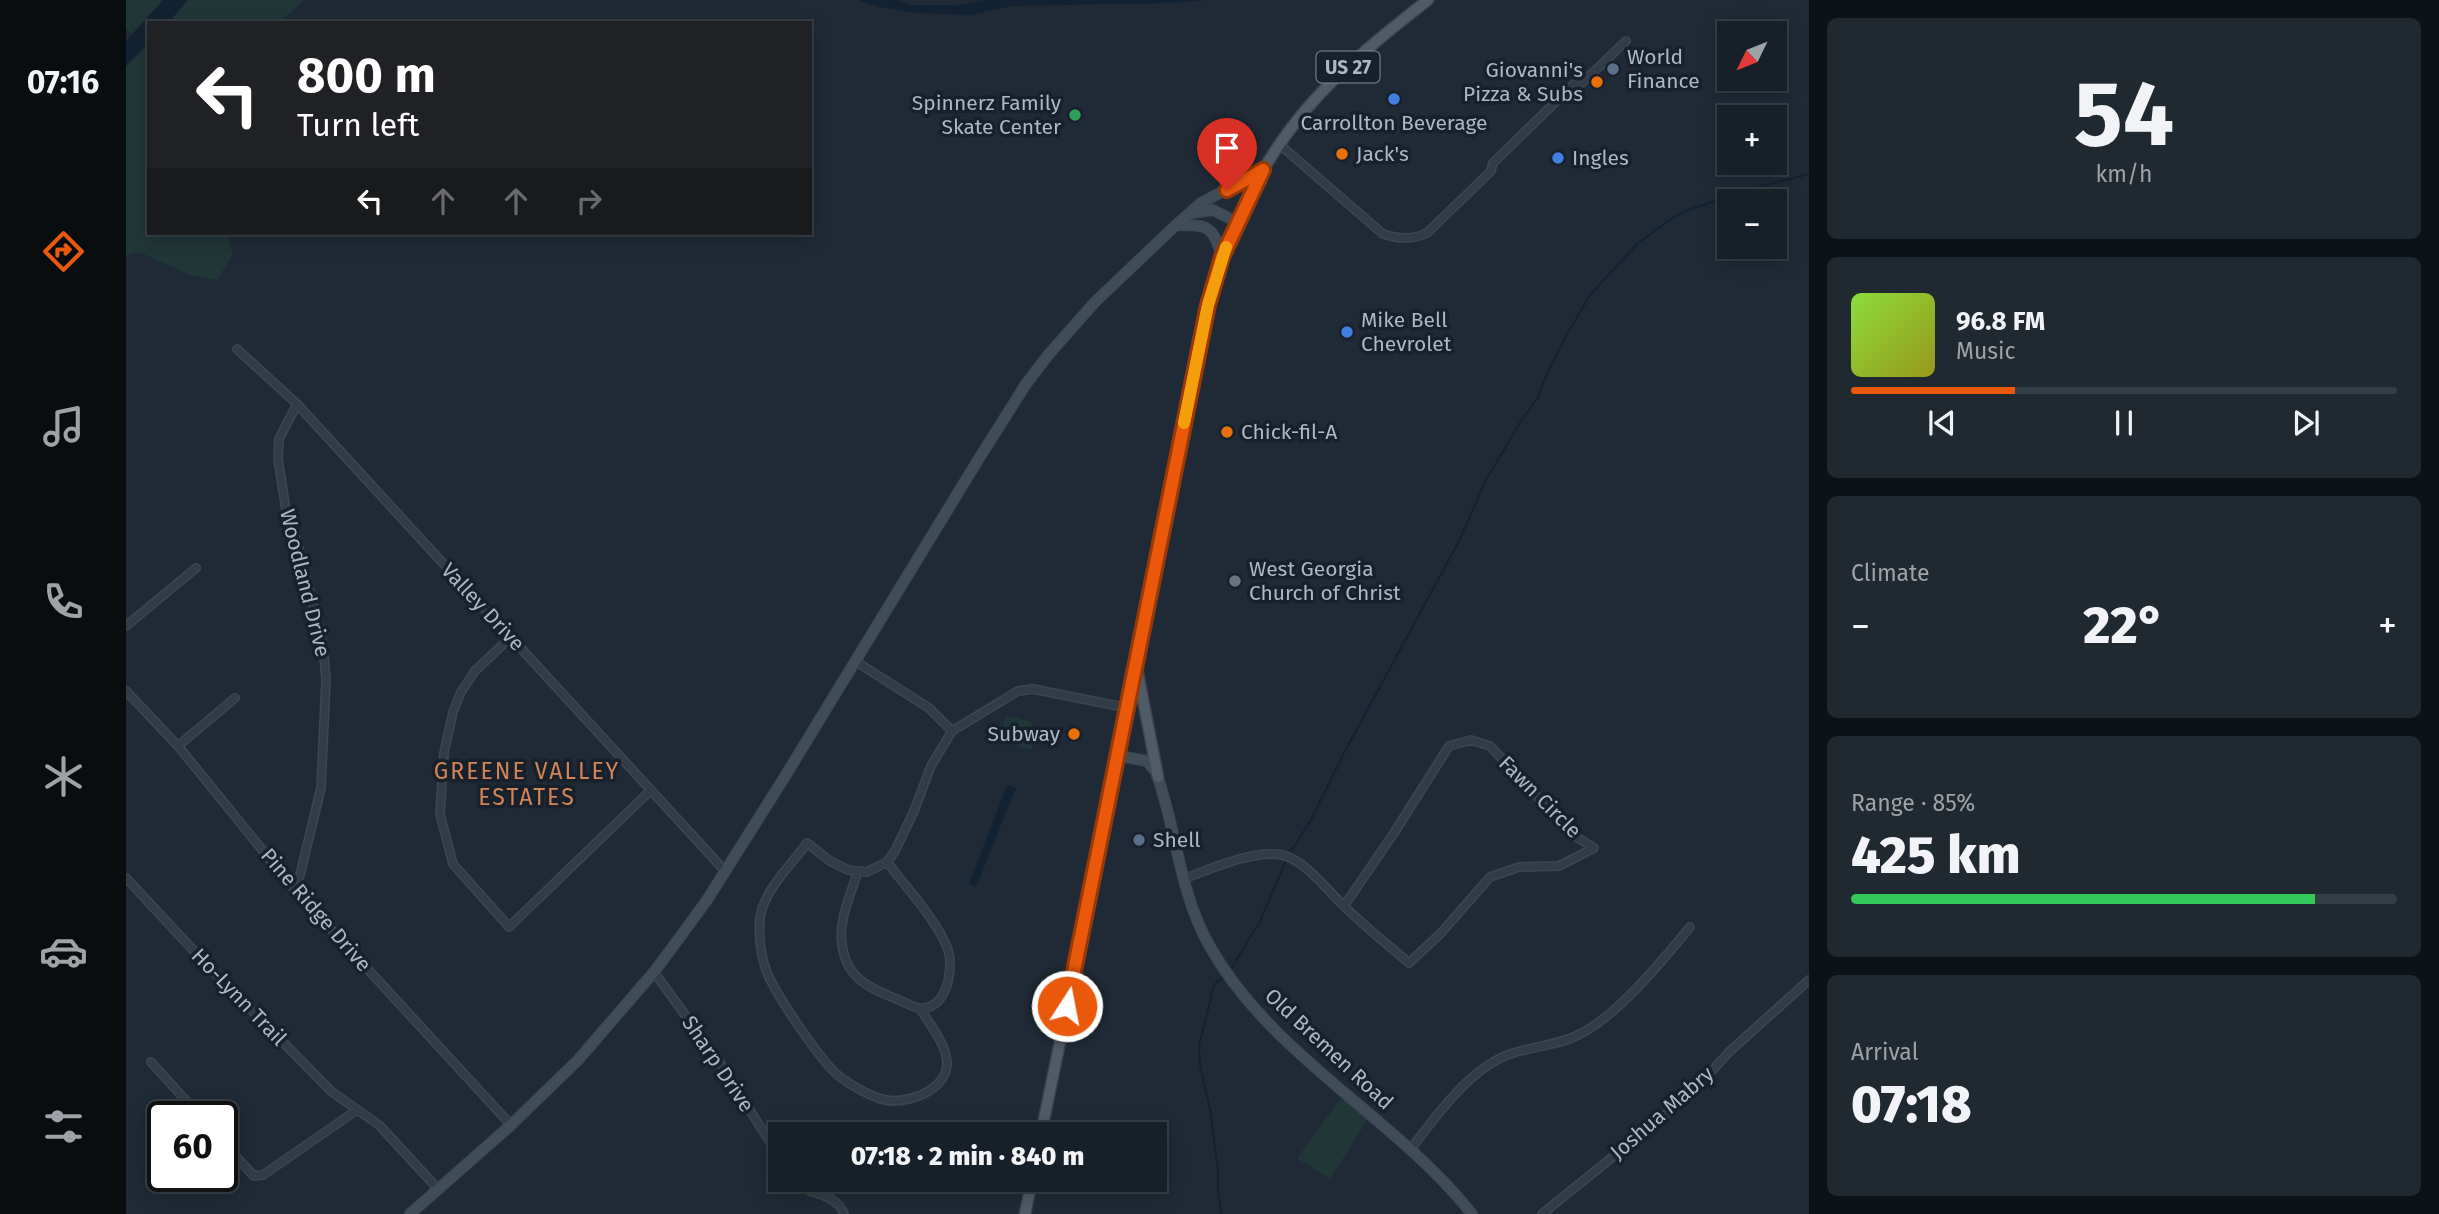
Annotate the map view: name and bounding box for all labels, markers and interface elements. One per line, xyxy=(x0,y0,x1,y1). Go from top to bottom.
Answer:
north arrow xyxy=(1717,21,1787,91)
map controls xyxy=(1717,21,1787,259)
place label: World Finance xyxy=(1627,44,1700,94)
text: 800 m xyxy=(297,46,436,105)
icon: left xyxy=(182,49,273,140)
road number: US 27 xyxy=(1316,52,1380,82)
place label: Giovanni's Pizza & Subs xyxy=(1463,57,1583,107)
text: 54 xyxy=(2074,60,2174,169)
marker: World Finance xyxy=(1605,61,1621,77)
text: 07:16 xyxy=(27,63,99,101)
marker: Giovanni's Pizza & Subs xyxy=(1589,74,1605,90)
place label: Spinnerz Family Skate Center xyxy=(912,90,1062,140)
marker: Carrollton Beverage xyxy=(1386,91,1402,107)
button: + xyxy=(1717,105,1787,175)
text: Turn left xyxy=(297,106,419,144)
marker: Spinnerz Family Skate Center xyxy=(1067,107,1083,123)
place label: Carrollton Beverage xyxy=(1301,110,1487,136)
pin xyxy=(1197,118,1257,190)
icon: arrive xyxy=(1208,129,1246,167)
place label: Jack's xyxy=(1356,141,1409,167)
place label: Ingles xyxy=(1572,145,1629,171)
marker: Jack's xyxy=(1334,146,1350,162)
marker: Ingles xyxy=(1550,150,1566,166)
text: km/h xyxy=(2096,160,2152,188)
icon: left xyxy=(351,182,389,220)
icon: ahead xyxy=(424,182,462,220)
icon: ahead xyxy=(497,182,535,220)
icon: right xyxy=(570,182,608,220)
button: − xyxy=(1717,189,1787,259)
icon: directions xyxy=(39,227,88,276)
text: 96.8 FM xyxy=(1956,306,2045,337)
place label: Mike Bell Chevrolet xyxy=(1361,307,1452,357)
marker: Mike Bell Chevrolet xyxy=(1339,324,1355,340)
text: Music xyxy=(1956,337,2016,365)
icon: music xyxy=(39,402,88,451)
icon: previous xyxy=(1923,404,1961,442)
icon: pause xyxy=(2105,404,2143,442)
icon: next xyxy=(2287,404,2325,442)
place label: Chick-fil-A xyxy=(1241,419,1337,445)
marker: Chick-fil-A xyxy=(1219,424,1235,440)
street label: Woodland Drive xyxy=(274,506,336,660)
place label: West Georgia Church of Christ xyxy=(1249,556,1401,606)
street label: Valley Drive xyxy=(436,558,530,656)
text: Climate xyxy=(1851,559,1930,587)
marker: West Georgia Church of Christ xyxy=(1227,573,1243,589)
icon: phone xyxy=(39,577,88,626)
text: 22° xyxy=(2083,594,2165,657)
text: − xyxy=(1851,603,1870,649)
text: + xyxy=(2378,603,2397,649)
place label: Subway xyxy=(988,721,1061,747)
marker: Subway xyxy=(1066,726,1082,742)
street label: Fawn Circle xyxy=(1493,750,1587,844)
icon: climate xyxy=(39,752,88,801)
district label: GREENE VALLEY ESTATES xyxy=(434,757,620,811)
text: Range · 85% xyxy=(1851,789,1975,817)
text: 425 km xyxy=(1851,824,2020,887)
place label: Shell xyxy=(1153,827,1201,853)
marker: Shell xyxy=(1131,832,1147,848)
street label: Pine Ridge Drive xyxy=(255,843,377,977)
icon: car xyxy=(39,927,88,976)
street label: Ho-Lynn Trail xyxy=(186,943,292,1051)
position arrow xyxy=(1030,969,1104,1043)
street label: Old Bremen Road xyxy=(1259,983,1399,1115)
street label: Sharp Drive xyxy=(676,1011,760,1117)
text: Arrival xyxy=(1851,1038,1918,1066)
street label: Joshua Mabry xyxy=(1605,1061,1720,1165)
text: 07:18 xyxy=(1851,1073,1972,1136)
speed limit sign: 60 xyxy=(147,1101,238,1192)
icon: filters xyxy=(39,1102,88,1151)
text: 07:18 · 2 min · 840 m xyxy=(851,1141,1084,1172)

